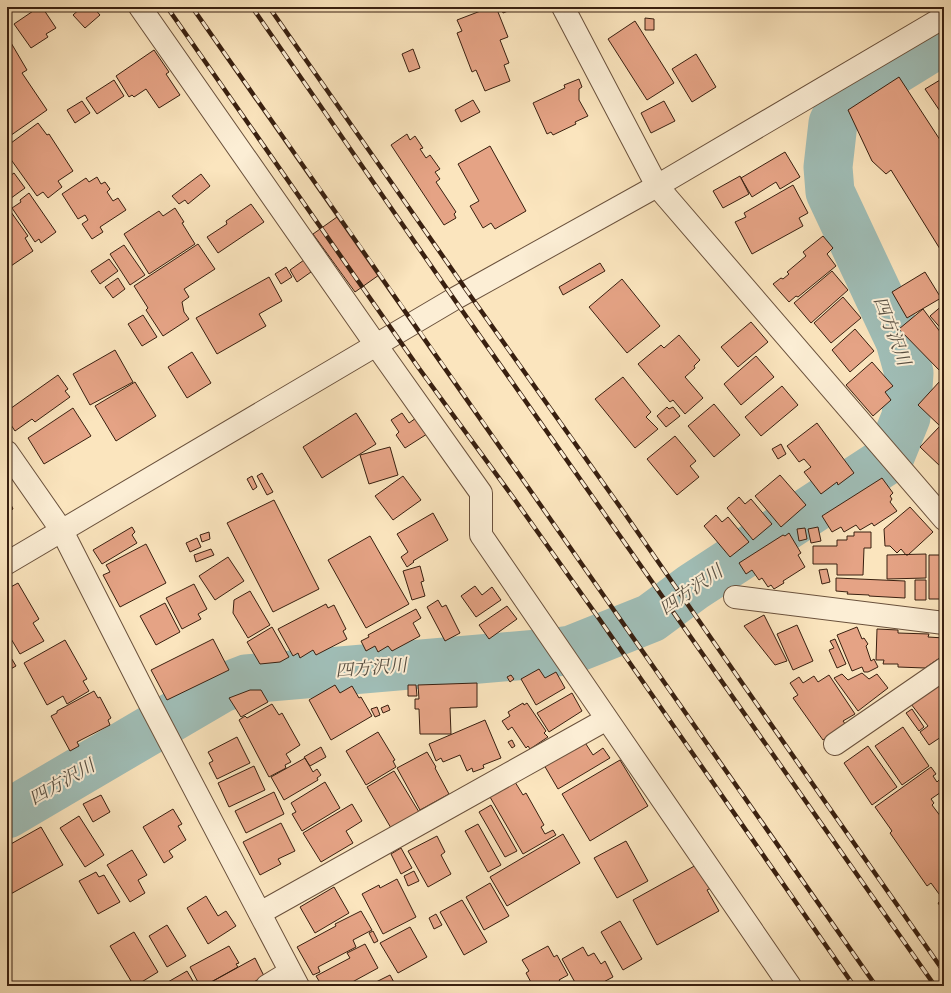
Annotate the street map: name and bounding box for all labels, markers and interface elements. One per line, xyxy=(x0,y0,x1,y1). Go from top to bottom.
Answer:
water label: 四方沢川 xyxy=(868,294,915,371)
water label: 四方沢川 xyxy=(656,560,729,620)
water label: 四方沢川 xyxy=(334,655,410,683)
water label: 四方沢川 xyxy=(26,754,101,810)

